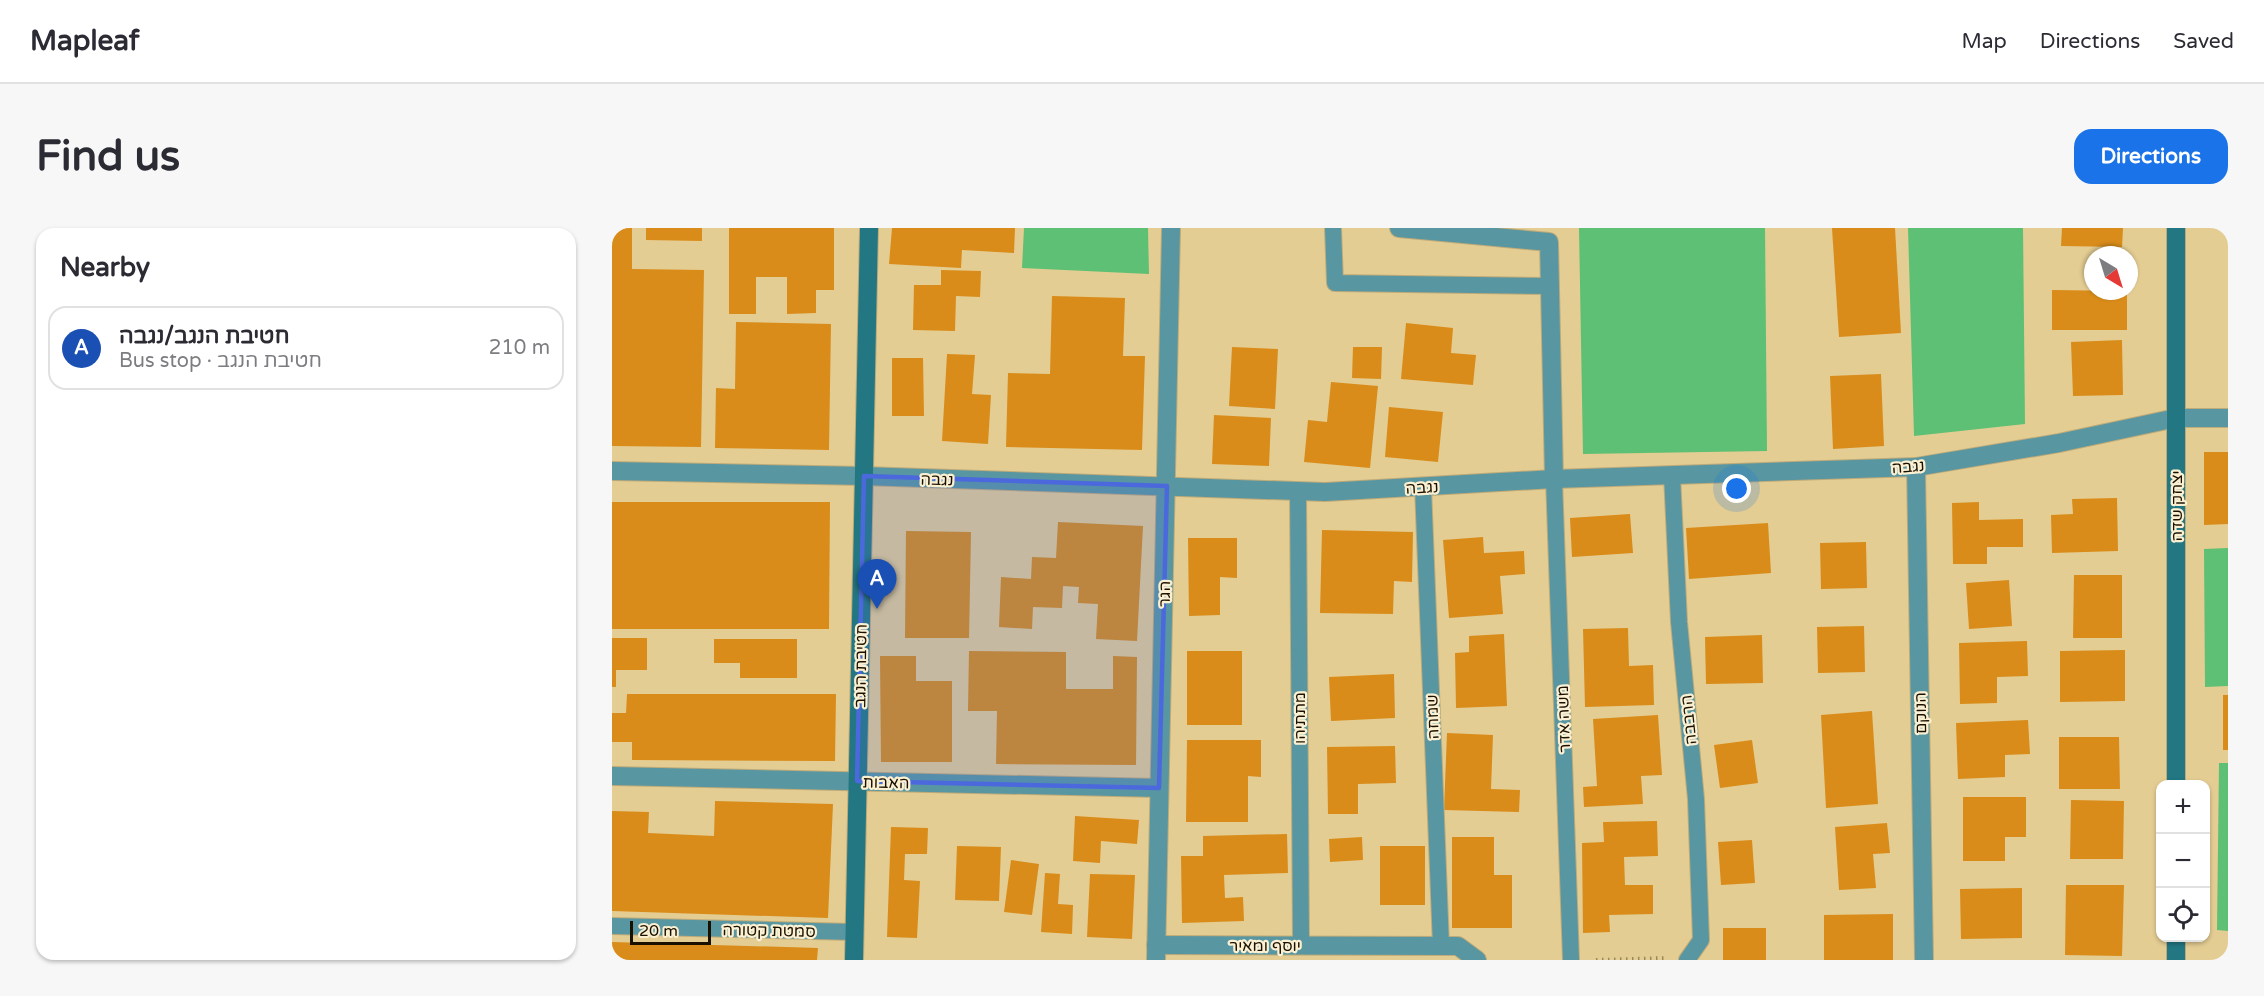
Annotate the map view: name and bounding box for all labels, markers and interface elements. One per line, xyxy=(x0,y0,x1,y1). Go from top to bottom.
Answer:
text: Mapleaf xyxy=(30,24,139,58)
text: Map xyxy=(1961,29,2007,54)
text: Directions xyxy=(2040,29,2140,54)
text: Saved xyxy=(2173,29,2234,54)
button: Directions xyxy=(2074,129,2228,184)
text: Find us xyxy=(36,131,180,182)
north arrow xyxy=(2084,246,2138,300)
text: Nearby xyxy=(60,252,150,283)
text: חטיבת הנגב/נגבה xyxy=(119,323,289,349)
text: A xyxy=(74,336,89,360)
text: 210 m xyxy=(489,336,550,360)
text: Bus stop · חטיבת הנגב xyxy=(119,349,322,373)
street label: נגבה xyxy=(1891,456,1925,478)
street label: נגבה xyxy=(920,469,954,491)
street label: יצחק שדה xyxy=(2167,470,2187,542)
your location xyxy=(1722,474,1751,503)
street label: נגבה xyxy=(1405,477,1439,499)
pin: A xyxy=(858,560,896,609)
street label: הגר xyxy=(1155,581,1175,607)
street label: חטיבת הנגב xyxy=(850,624,872,708)
street label: משה אדר xyxy=(1553,685,1575,753)
street label: מתתיהו xyxy=(1290,692,1310,744)
street label: הנוקם xyxy=(1911,692,1931,734)
street label: שמחה xyxy=(1422,694,1444,740)
street label: הרבבה xyxy=(1676,694,1702,746)
street label: האבות xyxy=(862,773,910,793)
map controls xyxy=(2156,780,2210,942)
button: + xyxy=(2156,780,2210,834)
button: − xyxy=(2156,834,2210,888)
button: locate xyxy=(2156,888,2210,942)
scale bar xyxy=(630,918,711,946)
street label: סמטת קטורה xyxy=(722,920,816,942)
text: 20 m xyxy=(639,921,678,941)
street label: יוסף ומאיר xyxy=(1229,936,1301,956)

